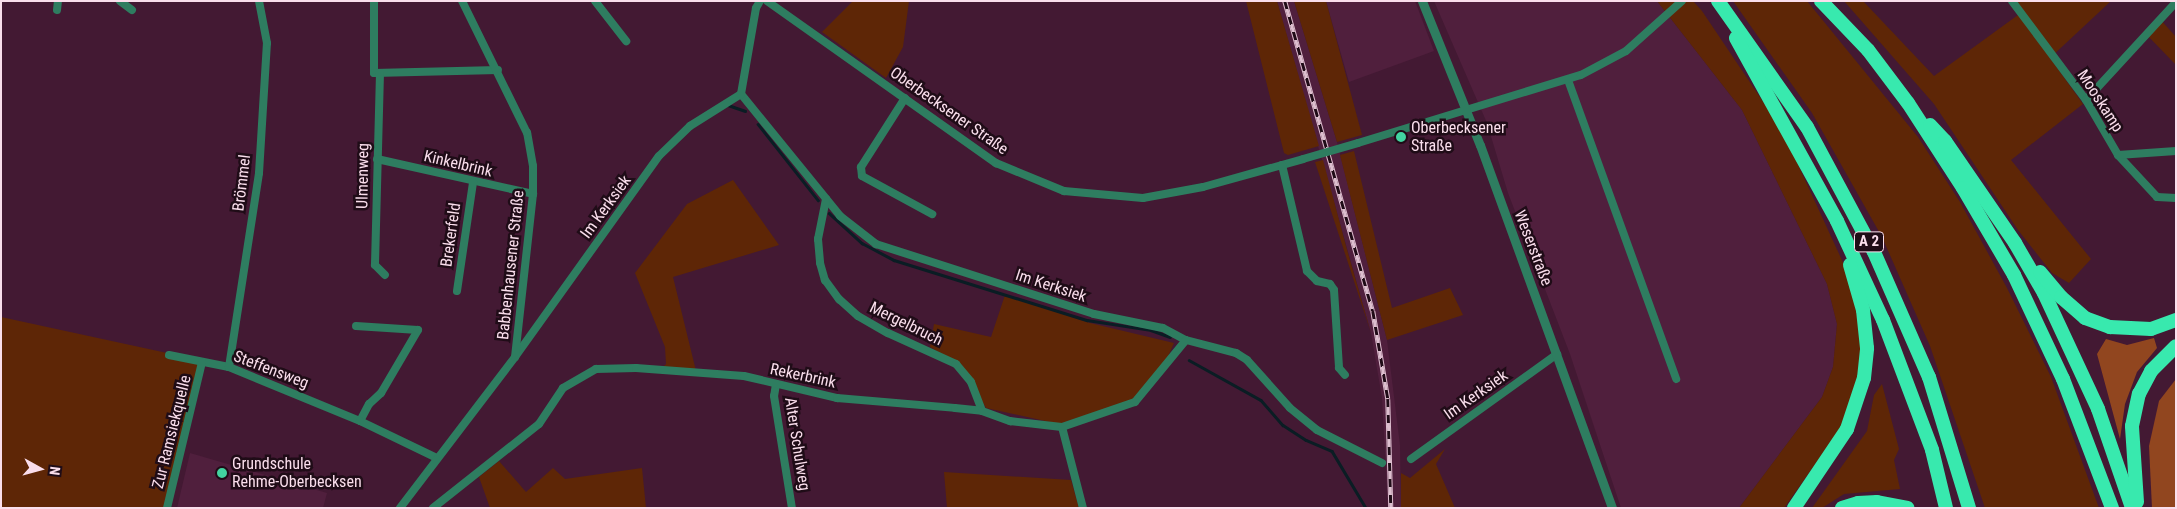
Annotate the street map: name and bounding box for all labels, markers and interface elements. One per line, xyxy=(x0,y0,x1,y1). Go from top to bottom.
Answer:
street label: Oberbecksener Straße xyxy=(886,63,1012,159)
street label: Mooskamp xyxy=(2073,66,2127,136)
place label: Oberbecksener Straße xyxy=(1411,118,1506,156)
marker: Oberbecksener Straße xyxy=(1395,131,1407,143)
street label: Ulmenweg xyxy=(353,143,373,209)
street label: Kinkelbrink xyxy=(422,147,494,181)
street label: Brömmel xyxy=(229,154,255,212)
street label: Im Kerksiek xyxy=(577,172,635,242)
street label: Babbenhausener Straße xyxy=(494,189,528,341)
street label: Brekerfeld xyxy=(437,202,465,268)
street label: Weserstraße xyxy=(1510,208,1556,288)
road number: A 2 xyxy=(1854,230,1884,254)
street label: Im Kerksiek xyxy=(1013,266,1089,306)
street label: Mergelbruch xyxy=(866,298,946,350)
street label: Steffensweg xyxy=(231,347,311,393)
street label: Rekerbrink xyxy=(768,360,838,392)
street label: Im Kerksiek xyxy=(1440,366,1512,424)
street label: Zur Ramsiekquelle xyxy=(149,373,195,491)
street label: Alter Schulweg xyxy=(780,396,814,492)
north arrow xyxy=(15,444,65,494)
place label: Grundschule Rehme-Oberbecksen xyxy=(232,454,362,492)
text: N xyxy=(46,466,63,476)
marker: Grundschule Rehme-Oberbecksen xyxy=(216,467,228,479)

